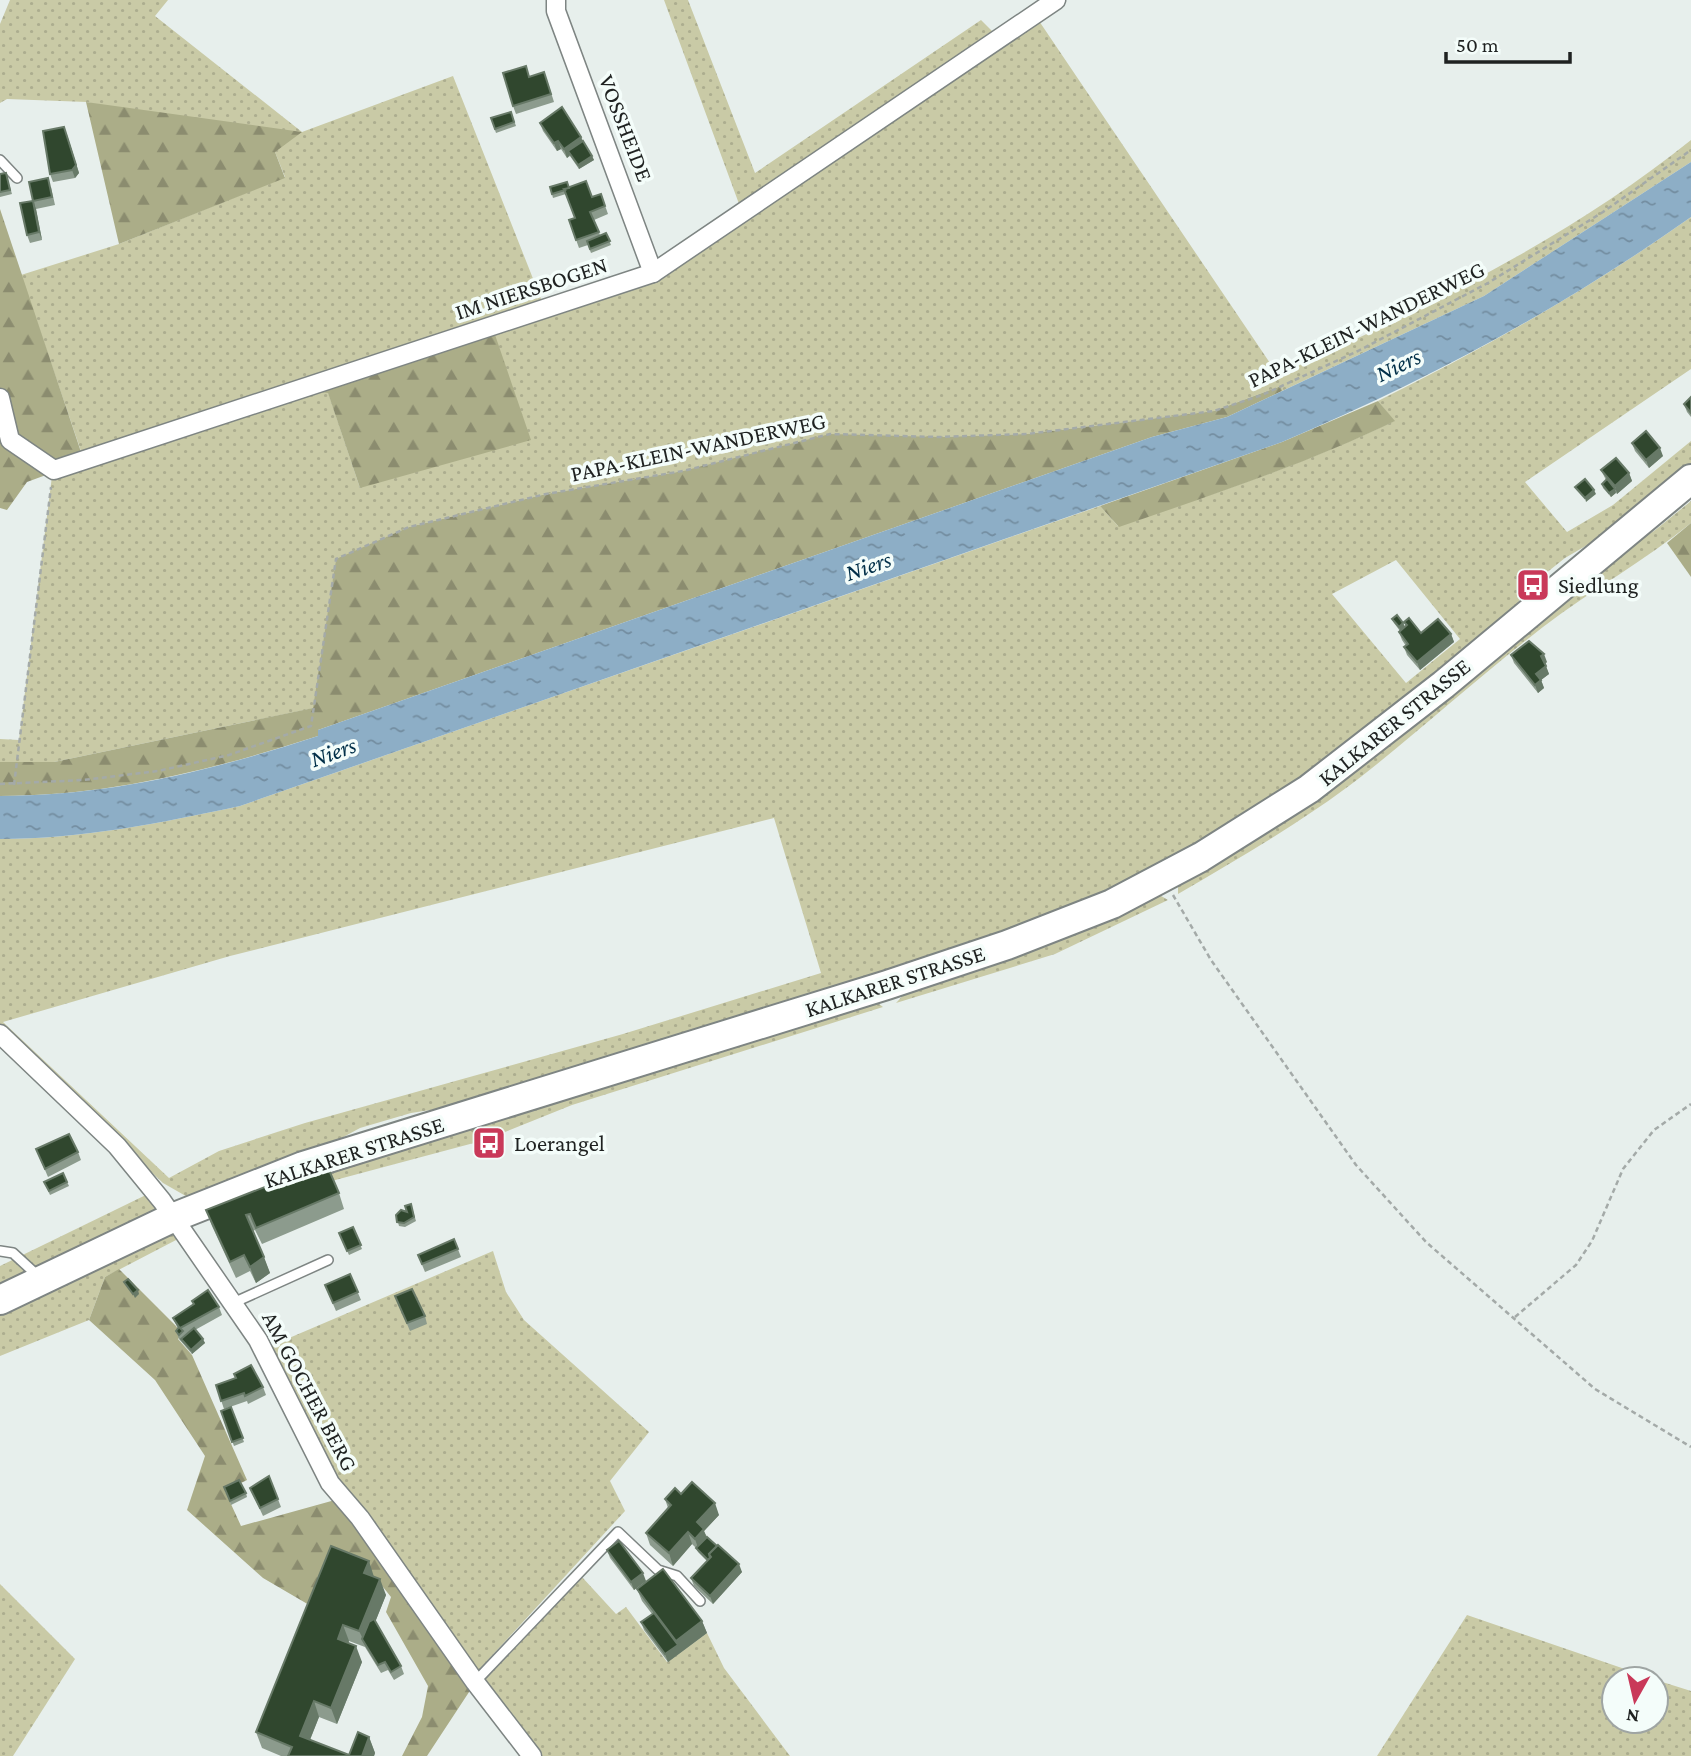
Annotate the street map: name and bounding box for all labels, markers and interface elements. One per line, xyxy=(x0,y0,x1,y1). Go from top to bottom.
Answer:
scale bar xyxy=(1446,21,1570,65)
text: 50 m xyxy=(1456,33,1499,57)
street label: VOSSHEIDE xyxy=(594,71,658,185)
street label: IM NIERSBOGEN xyxy=(452,251,610,325)
street label: PAPA-KLEIN-WANDERWEG xyxy=(1244,255,1488,393)
water label: Niers xyxy=(1371,342,1425,387)
street label: PAPA-KLEIN-WANDERWEG xyxy=(568,407,828,487)
water label: Niers xyxy=(841,545,895,586)
bus stop icon: Siedlung xyxy=(1514,566,1552,604)
place label: Siedlung xyxy=(1558,572,1639,598)
street label: KALKARER STRASSE xyxy=(1313,653,1475,791)
water label: Niers xyxy=(306,731,360,772)
street label: KALKARER STRASSE xyxy=(802,940,988,1022)
street label: KALKARER STRASSE xyxy=(261,1111,447,1193)
bus stop icon: Loerangel xyxy=(470,1124,508,1162)
place label: Loerangel xyxy=(514,1130,605,1156)
street label: AM GOCHER BERG xyxy=(257,1307,363,1475)
north arrow xyxy=(1600,1665,1670,1735)
text: N xyxy=(1625,1705,1641,1728)

